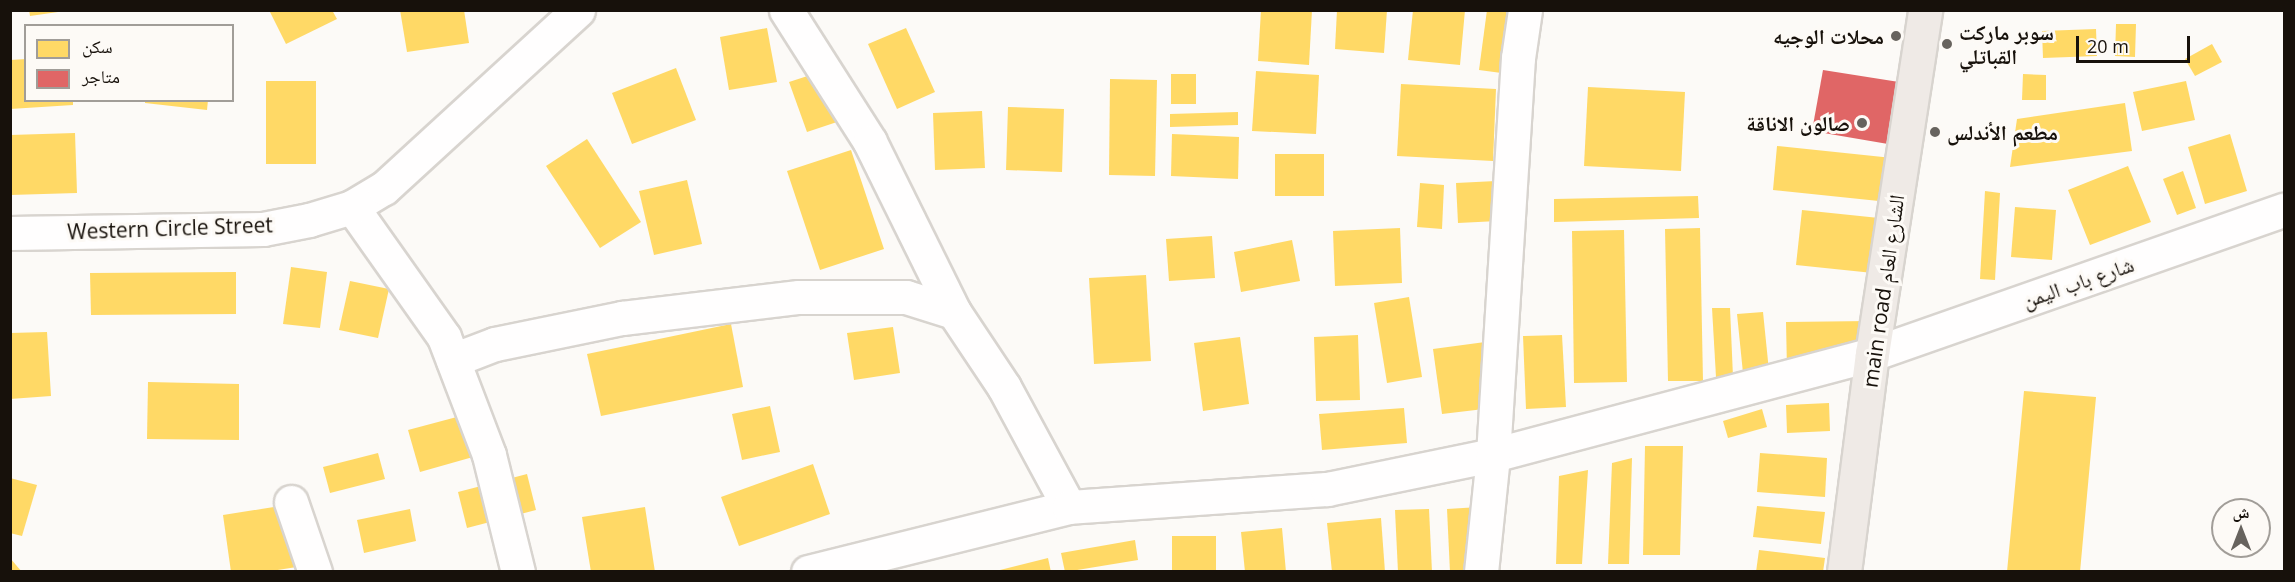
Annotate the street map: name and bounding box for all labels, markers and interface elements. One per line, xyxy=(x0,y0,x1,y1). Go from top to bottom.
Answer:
place label: سوبر ماركت القباتلي xyxy=(1959,19,2054,69)
place label: محلات الوجيه xyxy=(1773,23,1884,49)
legend xyxy=(24,24,234,102)
scale bar xyxy=(2079,24,2193,62)
marker: محلات الوجيه xyxy=(1889,29,1903,43)
text: سكن xyxy=(82,34,113,58)
text: 20 m xyxy=(2087,34,2129,58)
marker: سوبر ماركت القباتلي xyxy=(1940,37,1954,51)
text: متاجر xyxy=(82,64,120,88)
place label: صالون الاناقة xyxy=(1746,110,1850,136)
marker: صالون الاناقة xyxy=(1855,116,1869,130)
place label: مطعم الأندلس xyxy=(1947,119,2058,145)
marker: مطعم الأندلس xyxy=(1928,125,1942,139)
street label: main road الشارع العام xyxy=(1857,193,1909,389)
street label: Western Circle Street xyxy=(67,212,273,244)
street label: شارع باب اليمن xyxy=(2019,251,2137,313)
north arrow xyxy=(2211,498,2271,558)
text: ش xyxy=(2233,501,2249,523)

